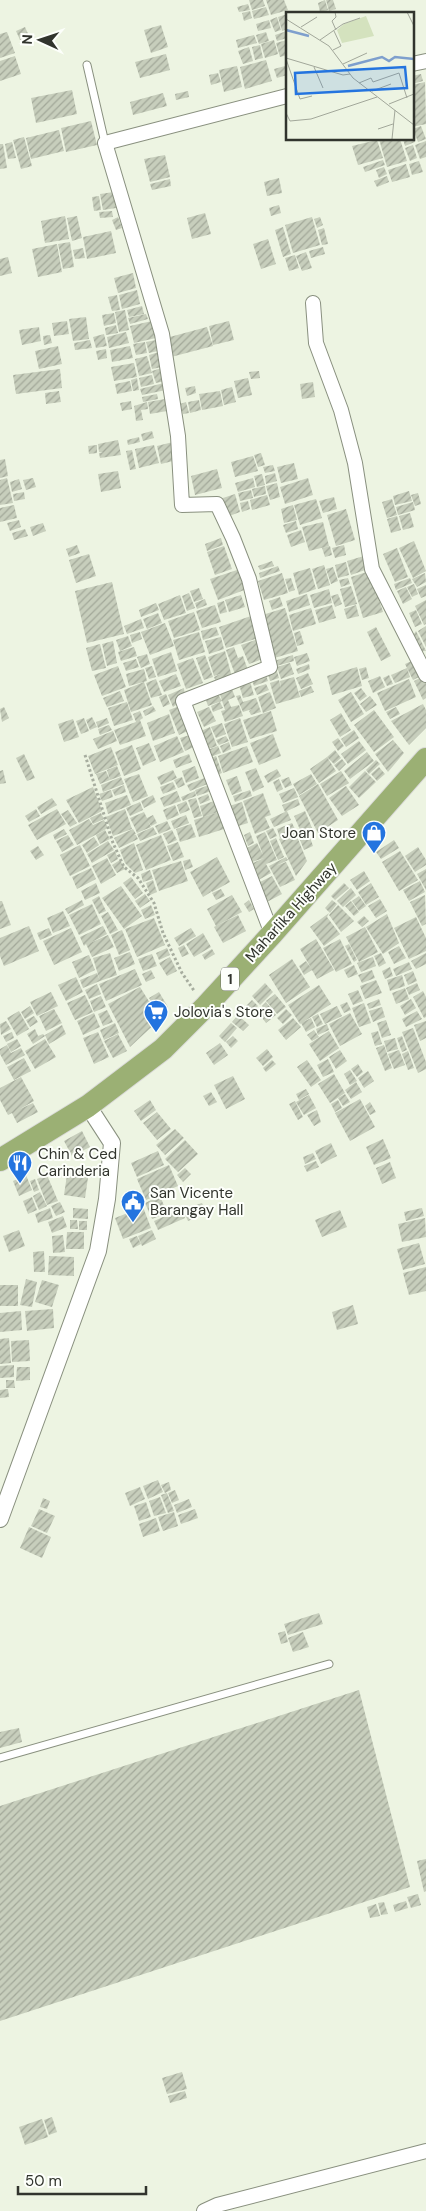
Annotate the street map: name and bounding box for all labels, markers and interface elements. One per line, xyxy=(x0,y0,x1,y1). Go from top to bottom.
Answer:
inset map xyxy=(286,12,414,140)
north arrow xyxy=(15,15,65,65)
text: N xyxy=(18,34,36,45)
shop icon: Joan Store xyxy=(361,820,387,854)
place label: Joan Store xyxy=(282,823,356,843)
street label: Maharlika Highway xyxy=(241,857,342,966)
road number: 1 xyxy=(221,968,239,991)
supermarket icon: Jolovia's Store xyxy=(143,999,169,1033)
place label: Jolovia's Store xyxy=(174,1002,273,1022)
place label: Chin & Ced Carinderia xyxy=(38,1144,117,1181)
restaurant icon: Chin & Ced Carinderia xyxy=(7,1150,33,1184)
place label: San Vicente Barangay Hall xyxy=(150,1183,243,1220)
public building icon: San Vicente Barangay Hall xyxy=(120,1189,146,1223)
scale bar xyxy=(18,2164,145,2196)
text: 50 m xyxy=(25,2171,62,2191)

